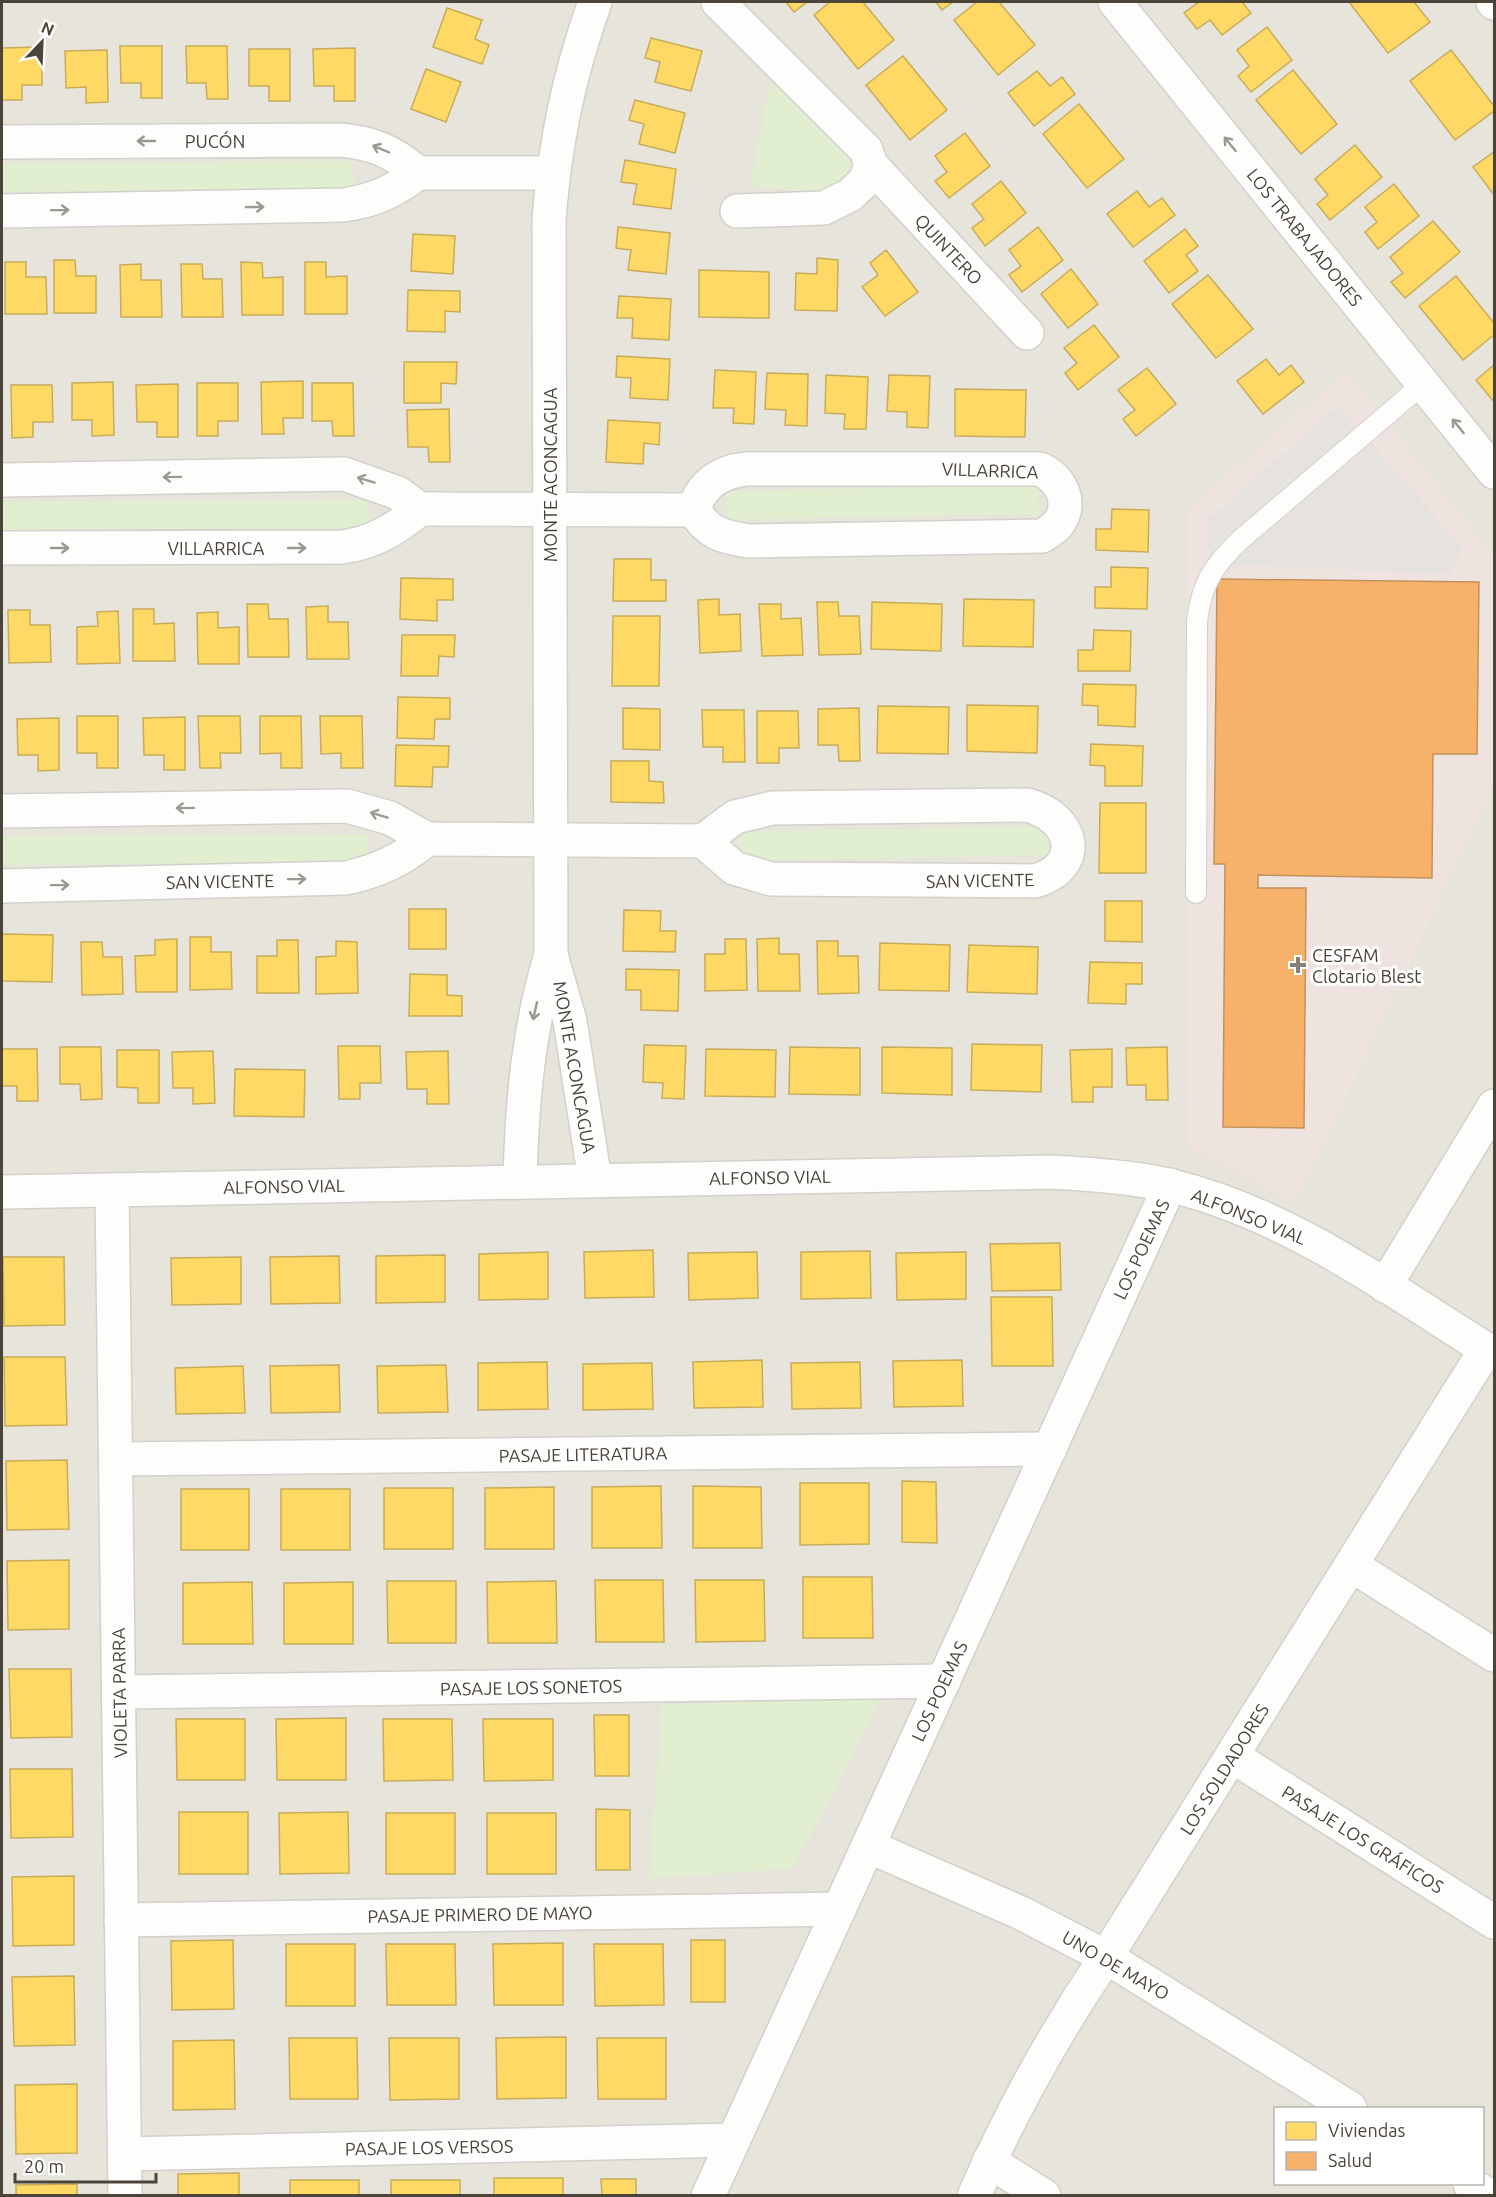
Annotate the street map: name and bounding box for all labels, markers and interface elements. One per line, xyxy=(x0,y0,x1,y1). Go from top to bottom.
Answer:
north arrow xyxy=(12,12,72,72)
text: N xyxy=(39,18,57,39)
street label: PUCÓN xyxy=(185,130,245,151)
one-way arrow xyxy=(136,135,156,147)
one-way arrow xyxy=(1223,136,1236,152)
one-way arrow xyxy=(373,143,391,154)
street label: LOS TRABAJADORES xyxy=(1243,164,1367,310)
one-way arrow xyxy=(244,201,264,212)
one-way arrow xyxy=(49,204,69,216)
street label: QUINTERO xyxy=(911,210,987,289)
street label: MONTE ACONCAGUA xyxy=(540,387,560,562)
one-way arrow xyxy=(1451,418,1464,434)
street label: VILLARRICA xyxy=(941,458,1039,482)
one-way arrow xyxy=(163,471,183,483)
one-way arrow xyxy=(357,474,376,485)
street label: VILLARRICA xyxy=(168,538,265,558)
one-way arrow xyxy=(49,542,69,554)
one-way arrow xyxy=(286,542,306,554)
one-way arrow xyxy=(176,802,196,814)
one-way arrow xyxy=(370,809,389,820)
street label: SAN VICENTE xyxy=(926,869,1034,891)
street label: SAN VICENTE xyxy=(166,870,274,892)
one-way arrow xyxy=(286,873,306,885)
one-way arrow xyxy=(49,879,69,890)
place label: CESFAM Clotario Blest xyxy=(1312,945,1421,986)
marker: CESFAM Clotario Blest xyxy=(1289,956,1307,974)
street label: MONTE ACONCAGUA xyxy=(550,979,600,1155)
one-way arrow xyxy=(529,1001,540,1020)
street label: ALFONSO VIAL xyxy=(709,1166,831,1188)
street label: ALFONSO VIAL xyxy=(223,1175,345,1197)
street label: ALFONSO VIAL xyxy=(1189,1184,1309,1248)
street label: LOS POEMAS xyxy=(1109,1196,1173,1302)
street label: PASAJE LITERATURA xyxy=(498,1443,668,1465)
street label: VIOLETA PARRA xyxy=(108,1627,130,1758)
street label: LOS POEMAS xyxy=(907,1638,971,1744)
street label: PASAJE LOS SONETOS xyxy=(440,1675,622,1699)
street label: LOS SOLDADORES xyxy=(1176,1700,1272,1838)
street label: PASAJE LOS GRÁFICOS xyxy=(1279,1780,1448,1897)
street label: PASAJE PRIMERO DE MAYO xyxy=(367,1902,593,1926)
street label: UNO DE MAYO xyxy=(1059,1926,1173,2004)
legend xyxy=(1274,2107,1484,2185)
text: Viviendas xyxy=(1328,2120,1405,2140)
street label: PASAJE LOS VERSOS xyxy=(345,2136,513,2158)
scale bar xyxy=(15,2146,156,2184)
text: Salud xyxy=(1328,2150,1372,2170)
text: 20 m xyxy=(24,2156,64,2176)

